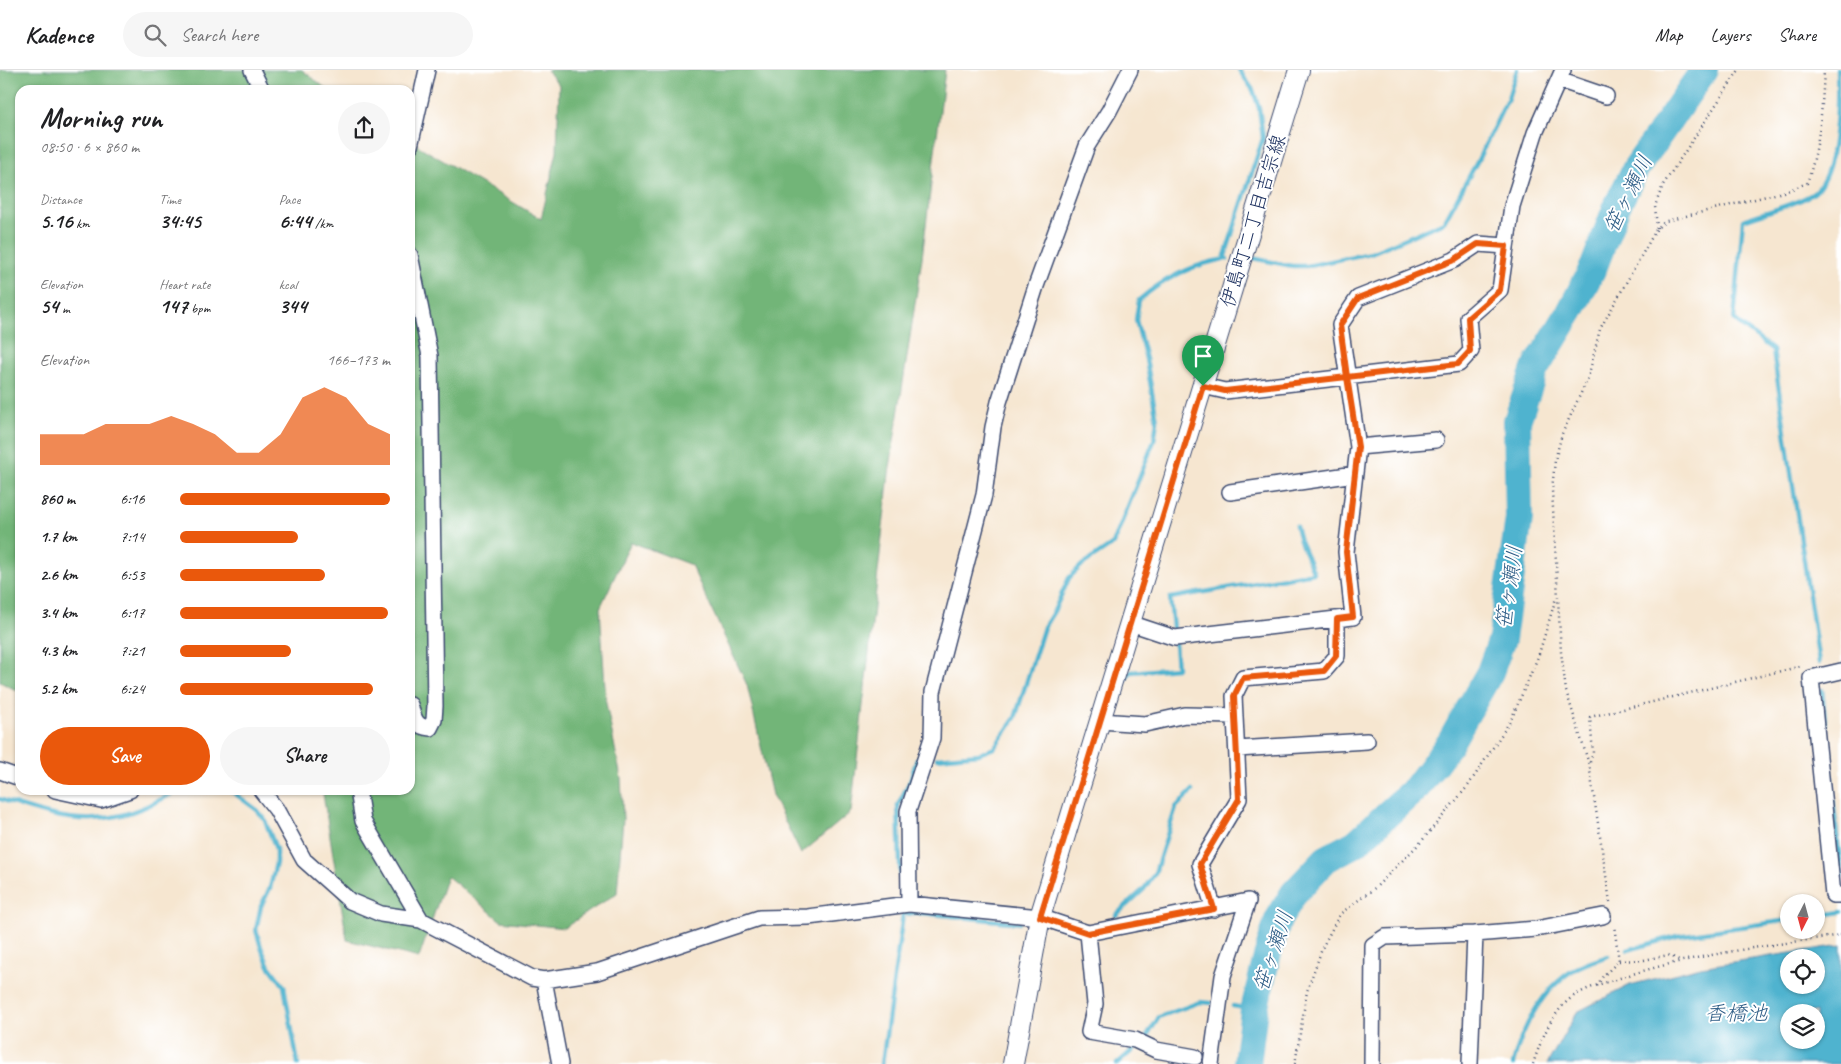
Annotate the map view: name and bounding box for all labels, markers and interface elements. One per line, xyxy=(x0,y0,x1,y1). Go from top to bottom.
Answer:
search box xyxy=(123,12,473,57)
text: Kadence xyxy=(25,20,93,50)
icon: search xyxy=(141,21,169,49)
text: Search here xyxy=(181,23,258,47)
text: Map xyxy=(1655,24,1683,46)
text: Layers xyxy=(1711,24,1750,46)
text: Share xyxy=(1778,24,1816,46)
text: Morning run xyxy=(40,100,162,135)
button: share xyxy=(338,102,390,154)
street label: 伊島町二丁目吉宗線 xyxy=(1215,131,1291,311)
text: 08:50 · 6 × 860 m xyxy=(40,137,139,157)
water label: 笹ヶ瀬川 xyxy=(1598,151,1658,237)
text: Distance xyxy=(40,191,82,208)
text: Time xyxy=(159,191,181,208)
text: Pace xyxy=(279,191,300,208)
text: 5.16 xyxy=(40,208,73,234)
text: 34:45 xyxy=(159,208,201,234)
text: 6:44 xyxy=(279,208,312,234)
text: km xyxy=(73,215,90,232)
text: /km xyxy=(312,215,333,232)
text: Elevation xyxy=(40,276,83,293)
text: Heart rate xyxy=(159,276,210,293)
text: kcal xyxy=(279,276,297,293)
text: 54 xyxy=(40,293,59,319)
text: 147 xyxy=(159,293,188,319)
text: 344 xyxy=(279,293,307,319)
text: m xyxy=(59,300,70,317)
text: bpm xyxy=(188,300,210,317)
pin xyxy=(1182,335,1224,386)
icon: arrive xyxy=(1189,342,1217,370)
text: Elevation xyxy=(40,350,89,370)
text: 166–173 m xyxy=(327,350,390,370)
text: 860 m xyxy=(40,489,75,509)
text: 6:16 xyxy=(120,489,145,509)
text: 1.7 km xyxy=(40,527,77,547)
text: 7:14 xyxy=(120,527,145,547)
water label: 笹ヶ瀬川 xyxy=(1490,544,1528,630)
text: 2.6 km xyxy=(40,565,78,585)
text: 6:53 xyxy=(120,565,145,585)
text: 3.4 km xyxy=(40,603,77,623)
text: 6:17 xyxy=(120,603,145,623)
text: 4.3 km xyxy=(40,641,77,661)
text: 7:21 xyxy=(120,641,145,661)
text: 5.2 km xyxy=(40,679,77,699)
text: 6:24 xyxy=(120,679,145,699)
button: Save xyxy=(40,727,210,785)
button: Share xyxy=(220,727,390,785)
north arrow xyxy=(1780,894,1825,939)
map controls xyxy=(1780,894,1825,1049)
water label: 笹ヶ瀬川 xyxy=(1248,907,1298,995)
button: locate xyxy=(1780,949,1825,994)
water label: 香橋池 xyxy=(1705,1000,1768,1026)
button: layers xyxy=(1780,1004,1825,1049)

